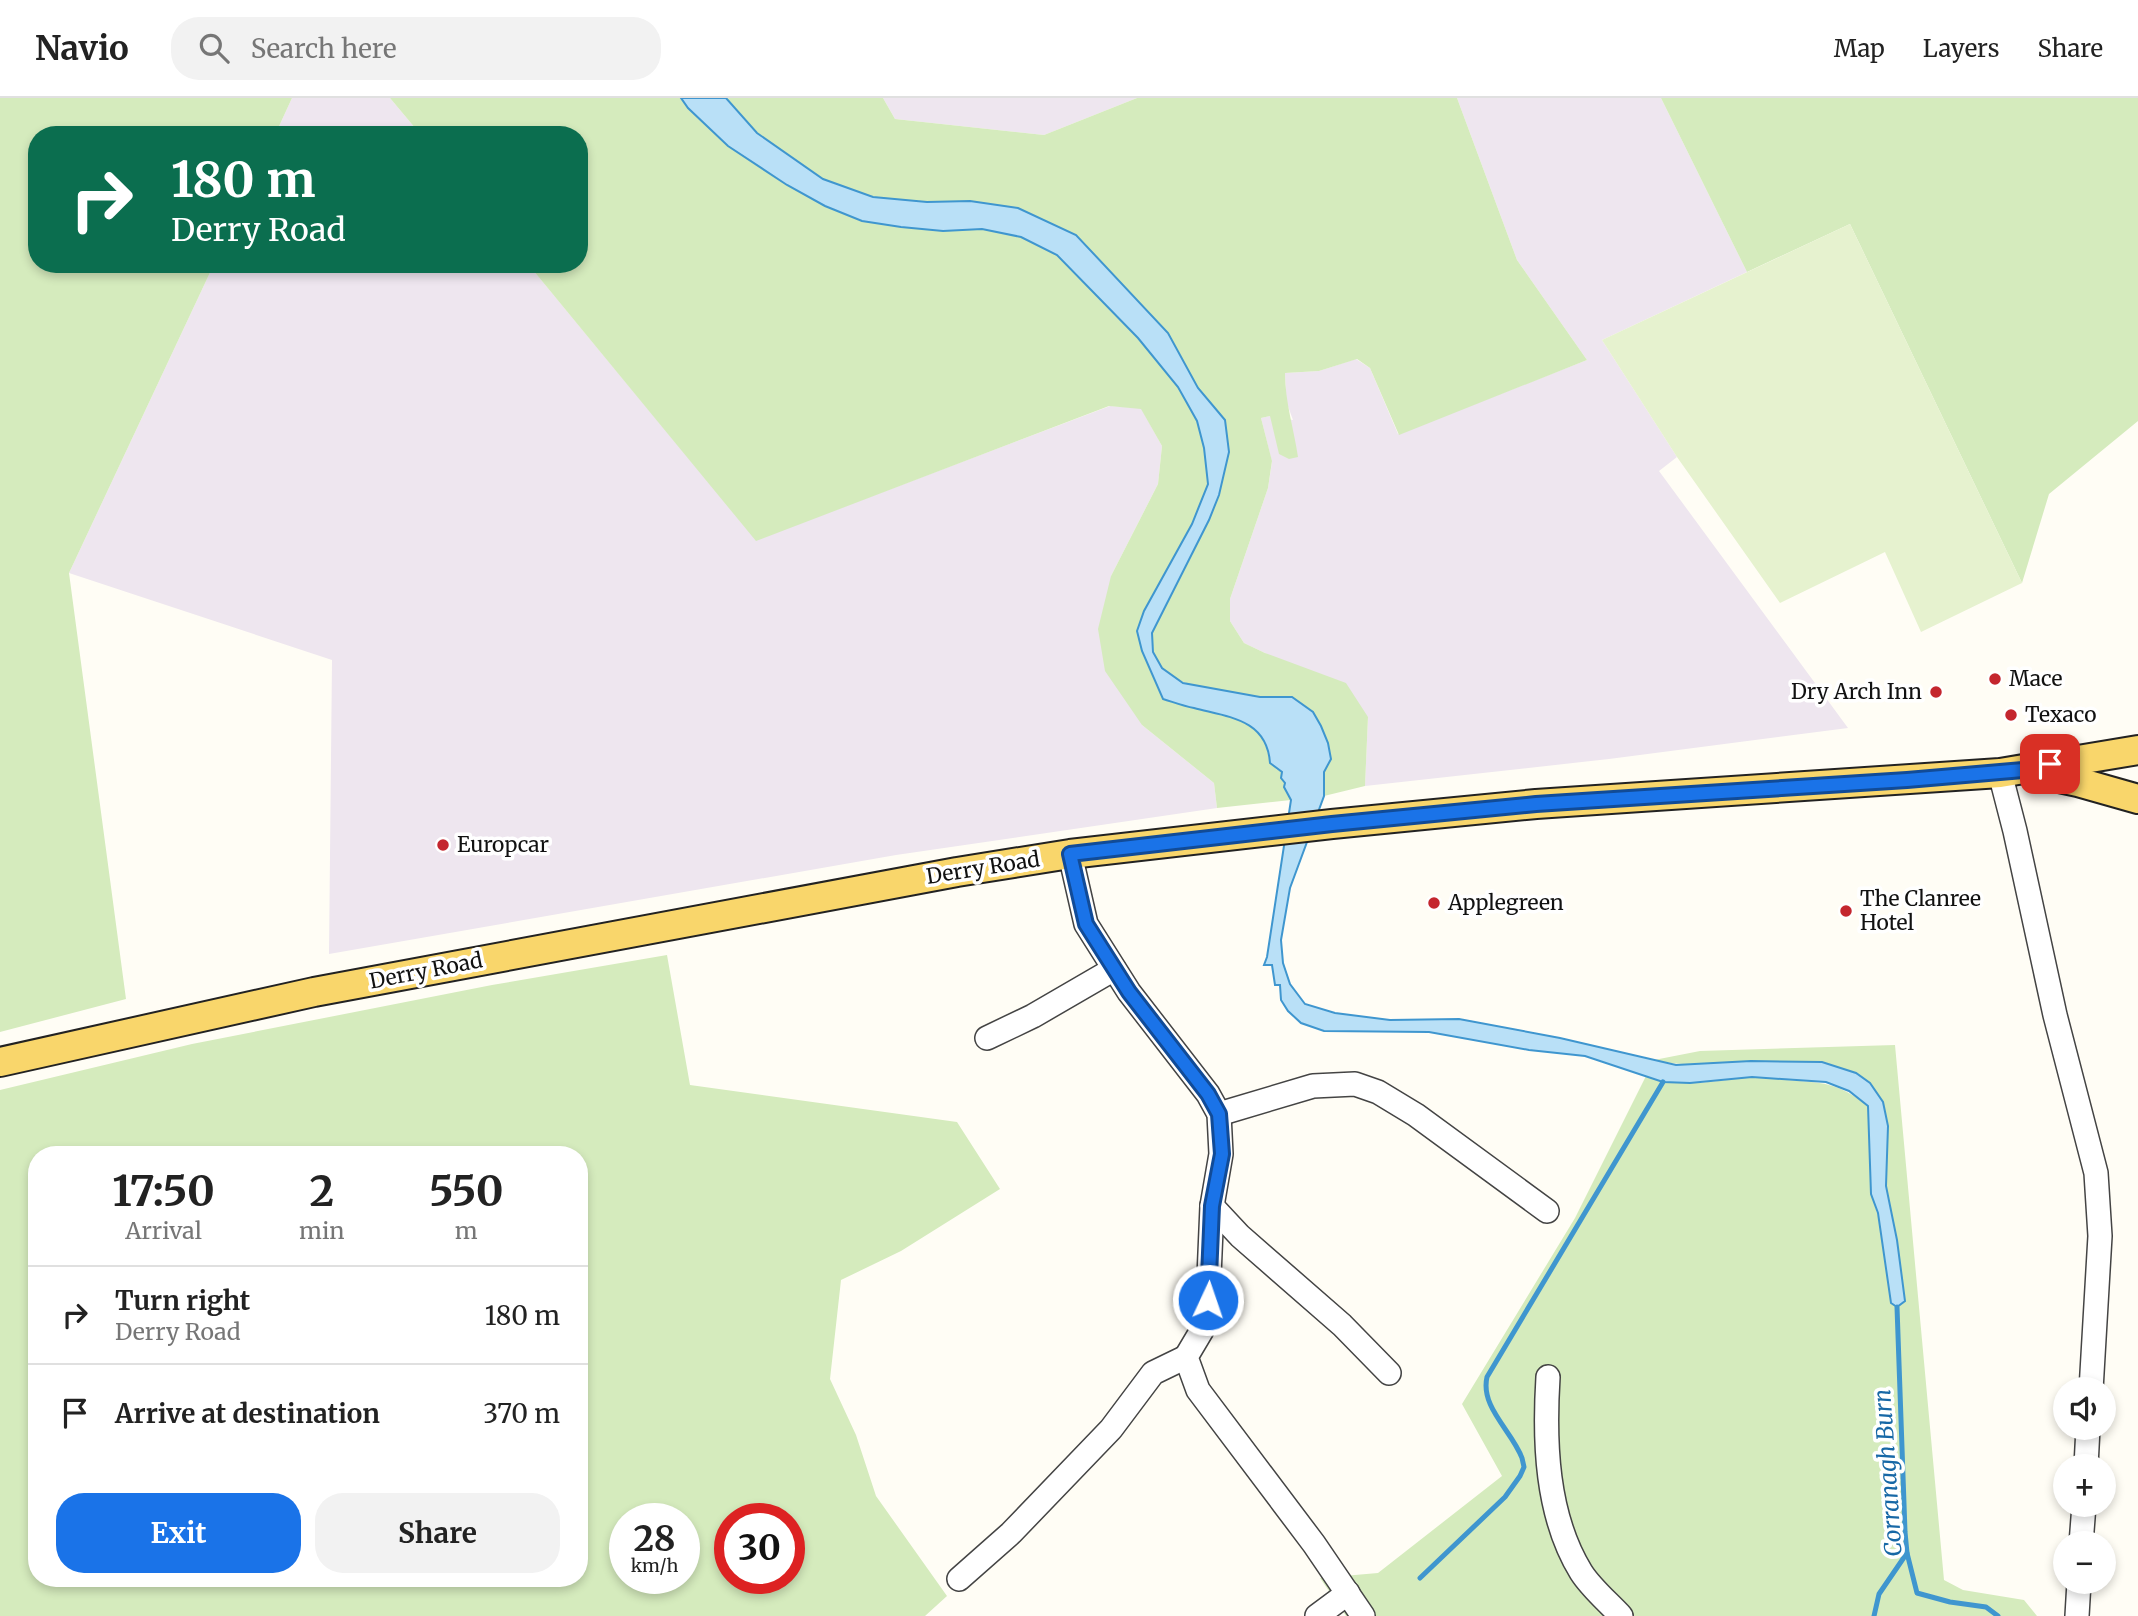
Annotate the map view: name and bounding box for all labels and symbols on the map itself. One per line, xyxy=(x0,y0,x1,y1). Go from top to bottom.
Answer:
place label: Mace xyxy=(2009,665,2063,692)
marker: Mace xyxy=(1987,671,2003,687)
place label: Dry Arch Inn xyxy=(1791,678,1922,705)
marker: Dry Arch Inn xyxy=(1928,684,1944,700)
place label: Texaco xyxy=(2025,701,2096,728)
marker: Texaco xyxy=(2003,707,2019,723)
pin xyxy=(2020,734,2080,794)
place label: Europcar xyxy=(457,831,549,858)
marker: Europcar xyxy=(435,837,451,853)
street label: Derry Road xyxy=(924,845,1042,890)
place label: The Clanree Hotel xyxy=(1860,885,1981,936)
place label: Applegreen xyxy=(1447,889,1564,916)
marker: Applegreen xyxy=(1426,895,1442,911)
marker: The Clanree Hotel xyxy=(1838,903,1854,919)
street label: Derry Road xyxy=(367,946,485,995)
position arrow xyxy=(1171,1263,1245,1337)
water label: Corranagh Burn xyxy=(1867,1388,1908,1558)
speed limit sign: 30 xyxy=(714,1503,805,1594)

